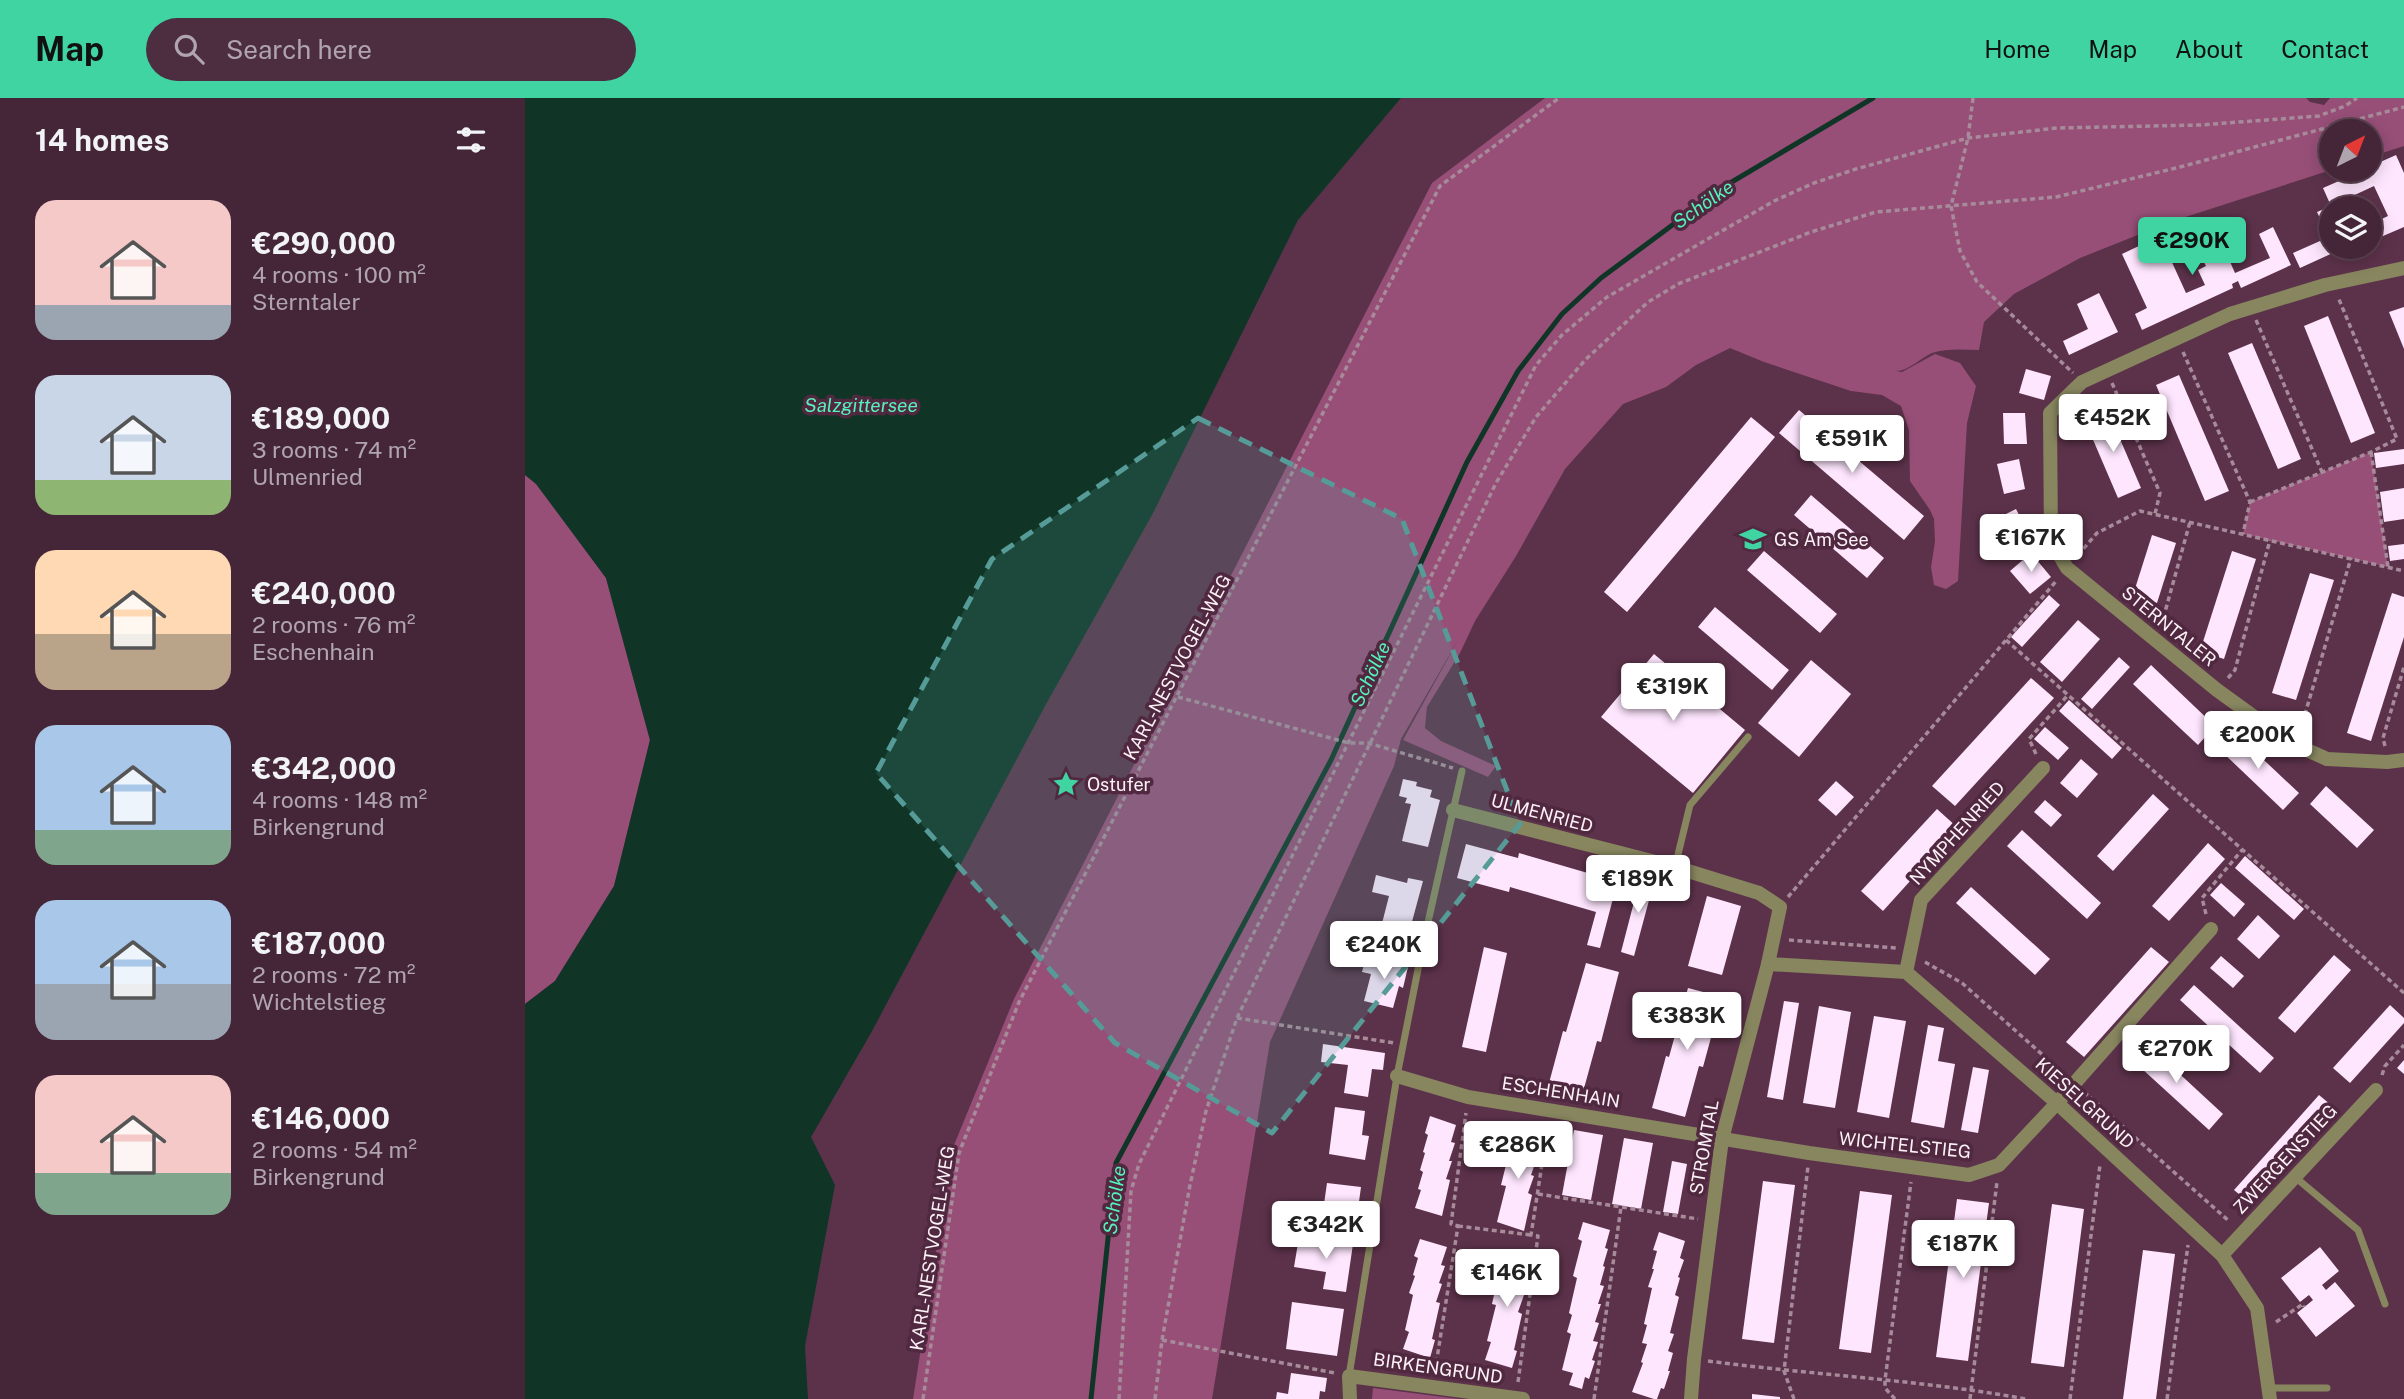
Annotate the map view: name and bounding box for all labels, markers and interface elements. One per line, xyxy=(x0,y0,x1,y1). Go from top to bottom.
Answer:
search box xyxy=(146,18,636,81)
text: Map xyxy=(35,30,104,68)
icon: search xyxy=(170,30,208,68)
text: Search here xyxy=(226,34,372,65)
text: Home xyxy=(1984,35,2050,63)
text: Map xyxy=(2088,35,2137,63)
text: About xyxy=(2175,35,2243,63)
text: Contact xyxy=(2281,35,2369,63)
north arrow xyxy=(2319,119,2382,182)
map controls xyxy=(2319,119,2382,259)
icon: filters xyxy=(452,121,490,159)
text: 14 homes xyxy=(35,122,169,158)
water label: Schölke xyxy=(1668,175,1738,233)
button: layers xyxy=(2319,196,2382,259)
pin: €290K xyxy=(2143,218,2241,277)
text: €290,000 xyxy=(252,225,396,261)
text: €290K xyxy=(2154,226,2230,253)
icon: home xyxy=(91,228,175,312)
text: 4 rooms · 100 m² xyxy=(252,261,426,288)
text: Sterntaler xyxy=(252,288,360,315)
water label: Salzgittersee xyxy=(804,394,918,416)
pin: €452K xyxy=(2064,394,2162,454)
text: €189,000 xyxy=(252,400,390,436)
icon: home xyxy=(91,403,175,487)
text: €452K xyxy=(2075,403,2151,430)
pin: €591K xyxy=(1803,416,1901,475)
text: €591K xyxy=(1816,424,1888,451)
text: 3 rooms · 74 m² xyxy=(252,436,416,463)
text: Ulmenried xyxy=(252,463,363,490)
pin: €167K xyxy=(1982,514,2080,574)
text: €167K xyxy=(1996,523,2066,550)
school or university icon: GS Am See xyxy=(1738,524,1768,554)
place label: GS Am See xyxy=(1774,529,1869,550)
street label: KARL-NESTVOGEL-WEG xyxy=(1119,571,1235,763)
text: €240,000 xyxy=(252,575,396,611)
icon: home xyxy=(91,578,175,662)
street label: STERNTALER xyxy=(2118,582,2220,670)
text: 2 rooms · 76 m² xyxy=(252,611,415,638)
text: Eschenhain xyxy=(252,638,375,665)
water label: Schölke xyxy=(1345,638,1395,710)
pin: €319K xyxy=(1624,664,1722,723)
text: €319K xyxy=(1637,672,1709,699)
pin: €200K xyxy=(2209,712,2307,771)
text: €200K xyxy=(2220,720,2296,747)
text: €342,000 xyxy=(252,750,396,786)
icon: home xyxy=(91,753,175,837)
place icon: Ostufer xyxy=(1051,769,1081,799)
place label: Ostufer xyxy=(1087,774,1151,795)
street label: NYMPHENRIED xyxy=(1905,777,2009,889)
text: 4 rooms · 148 m² xyxy=(252,786,427,813)
street label: ULMENRIED xyxy=(1489,789,1595,837)
text: Birkengrund xyxy=(252,813,385,840)
pin: €189K xyxy=(1589,856,1687,915)
text: €189K xyxy=(1602,864,1674,891)
pin: €240K xyxy=(1335,922,1433,981)
text: €187,000 xyxy=(252,925,386,961)
icon: home xyxy=(91,928,175,1012)
text: €240K xyxy=(1346,930,1422,957)
text: 2 rooms · 72 m² xyxy=(252,961,415,988)
text: Wichtelstieg xyxy=(252,988,386,1015)
pin: €383K xyxy=(1638,992,1736,1052)
text: €383K xyxy=(1648,1001,1726,1028)
pin: €270K xyxy=(2127,1026,2225,1085)
text: €270K xyxy=(2138,1034,2214,1061)
street label: KIESELGRUND xyxy=(2031,1053,2139,1153)
street label: ESCHENHAIN xyxy=(1500,1072,1622,1112)
street label: STROMTAL xyxy=(1685,1098,1723,1196)
text: €146,000 xyxy=(252,1100,390,1136)
street label: ZWERGENSTIEG xyxy=(2229,1100,2341,1218)
icon: home xyxy=(91,1103,175,1187)
pin: €286K xyxy=(1469,1122,1567,1181)
street label: WICHTELSTIEG xyxy=(1838,1128,1972,1162)
text: €286K xyxy=(1480,1130,1556,1157)
text: 2 rooms · 54 m² xyxy=(252,1136,417,1163)
street label: KARL-NESTVOGEL-WEG xyxy=(905,1144,959,1352)
text: Birkengrund xyxy=(252,1163,385,1190)
water label: Schölke xyxy=(1098,1164,1130,1236)
pin: €342K xyxy=(1277,1202,1375,1261)
text: €342K xyxy=(1288,1210,1364,1237)
pin: €187K xyxy=(1914,1220,2012,1280)
text: €187K xyxy=(1928,1229,1998,1256)
pin: €146K xyxy=(1458,1250,1556,1309)
text: €146K xyxy=(1471,1258,1543,1285)
street label: BIRKENGRUND xyxy=(1372,1349,1504,1387)

